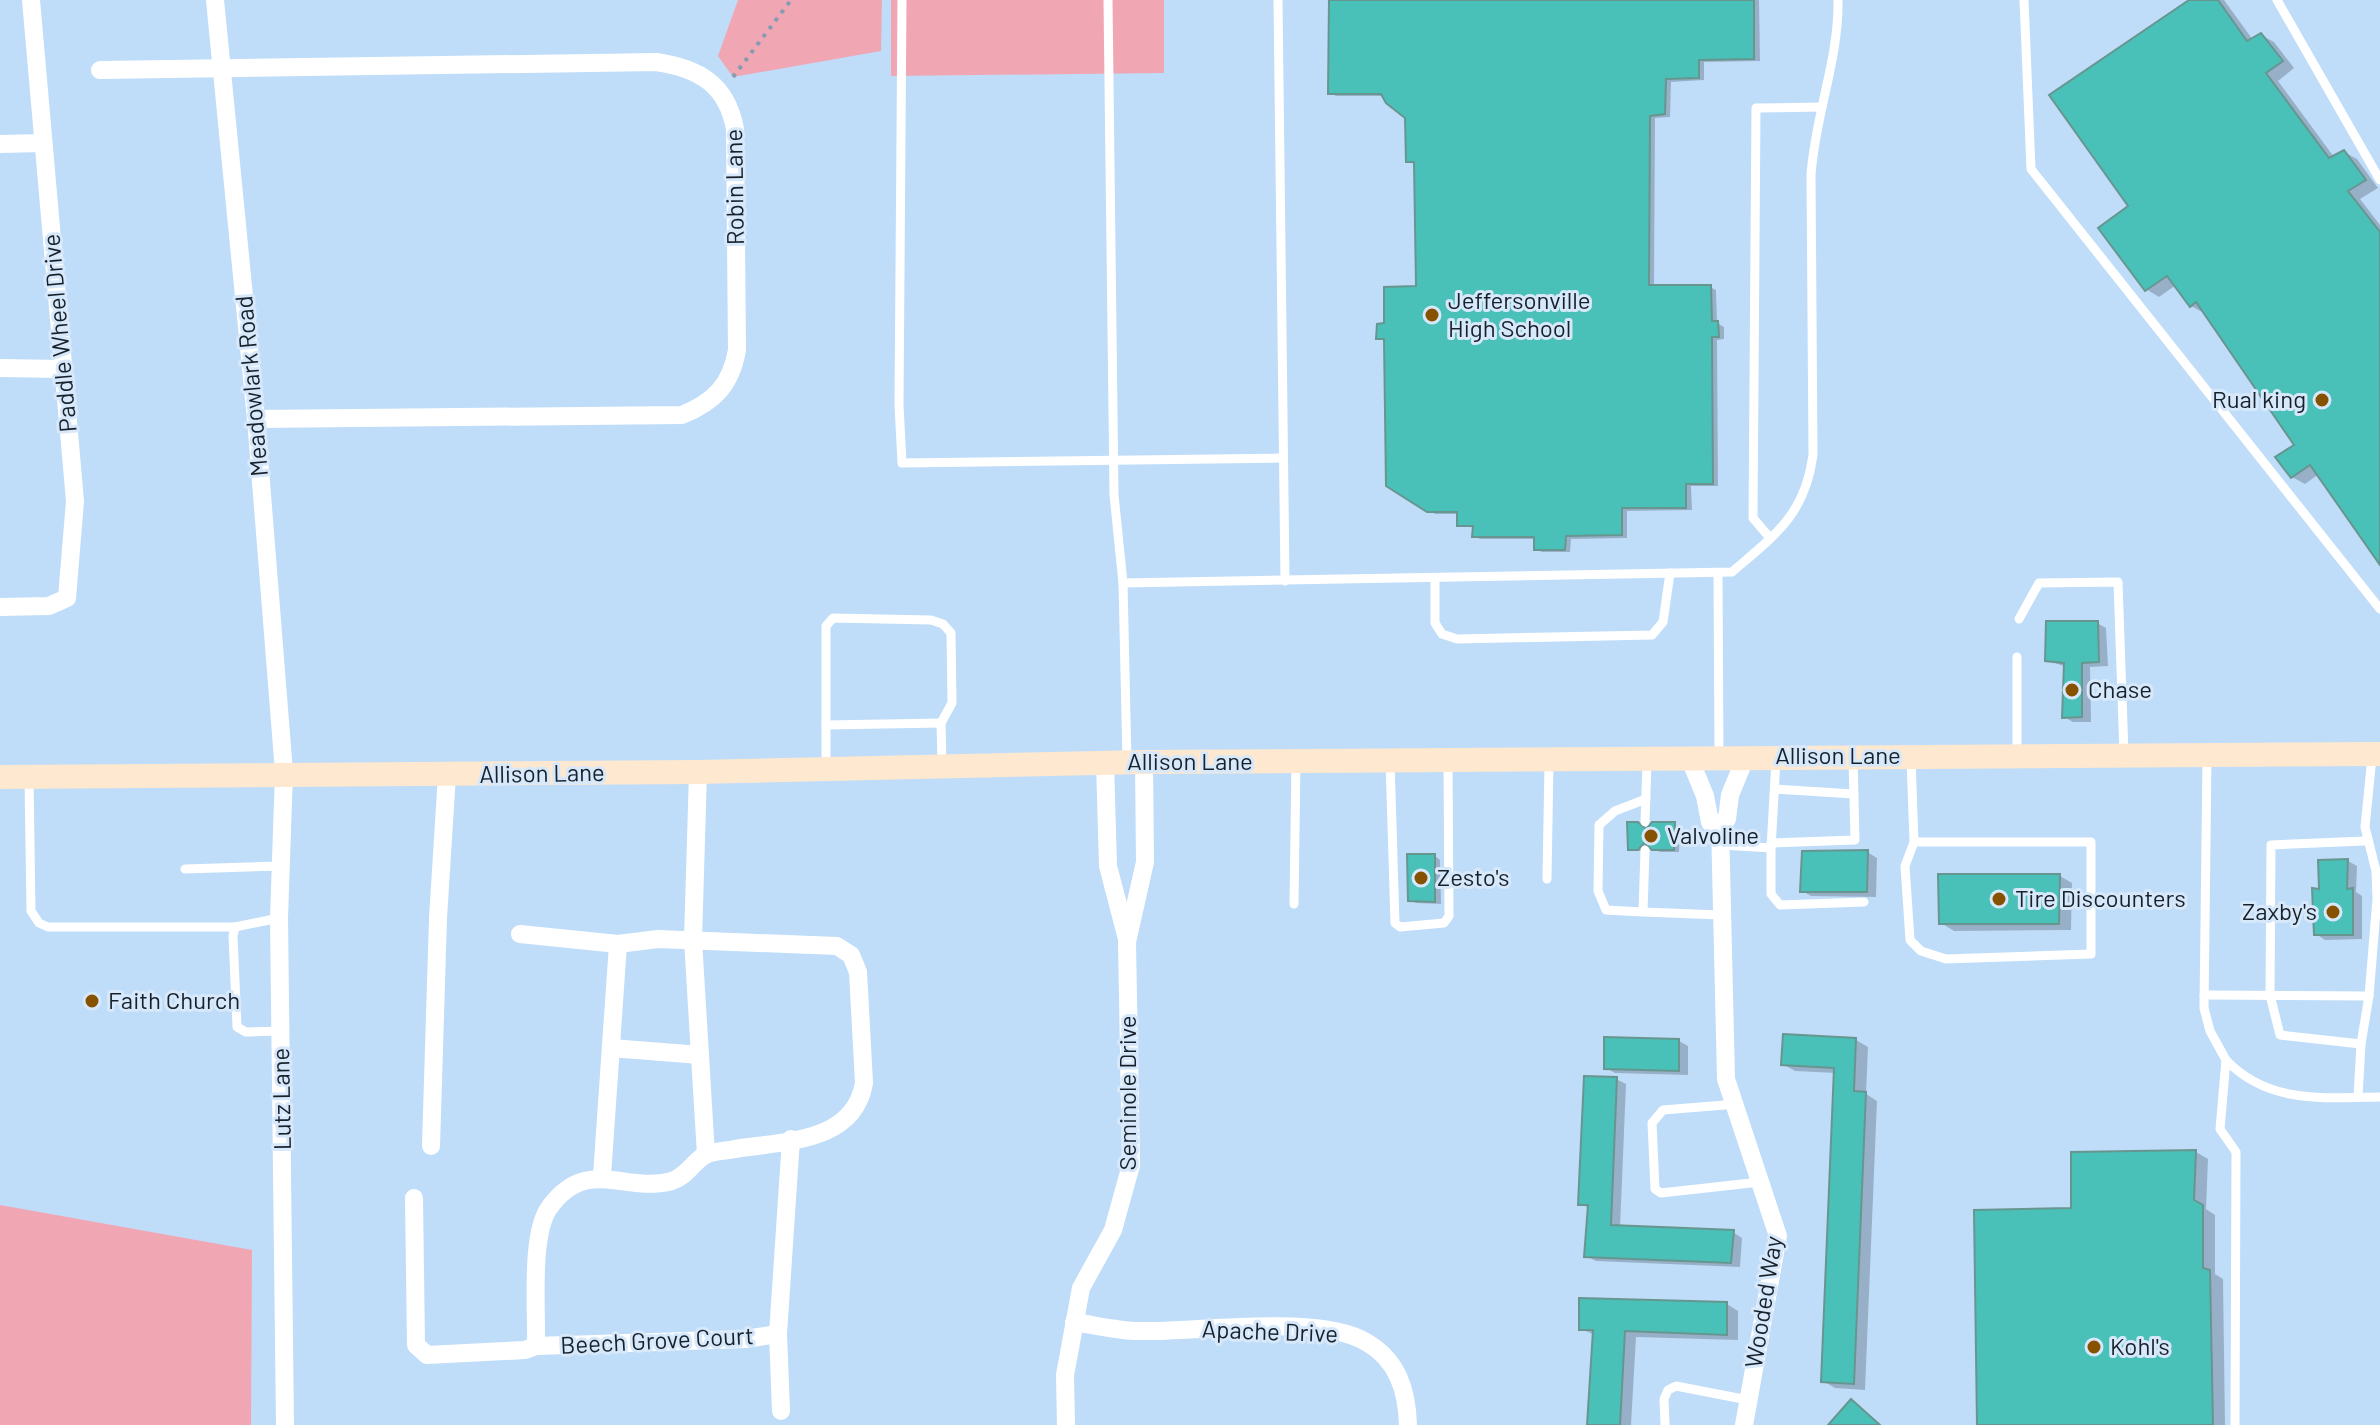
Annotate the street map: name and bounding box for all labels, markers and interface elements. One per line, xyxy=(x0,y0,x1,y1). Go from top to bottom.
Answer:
street label: Robin Lane xyxy=(718,129,749,245)
street label: Paddle Wheel Drive xyxy=(35,233,82,433)
place label: Jeffersonville High School xyxy=(1448,285,1591,342)
street label: Meadowlark Road xyxy=(228,294,273,478)
marker: Jeffersonville High School xyxy=(1423,306,1441,324)
place label: Rual king xyxy=(2212,384,2306,413)
marker: Rual king xyxy=(2313,391,2331,409)
place label: Chase xyxy=(2088,674,2152,703)
marker: Chase xyxy=(2063,681,2081,699)
street label: Allison Lane xyxy=(1775,740,1901,769)
street label: Allison Lane xyxy=(1127,746,1253,775)
street label: Allison Lane xyxy=(479,757,605,788)
place label: Valvoline xyxy=(1667,820,1759,849)
marker: Valvoline xyxy=(1642,827,1660,845)
place label: Zesto's xyxy=(1437,862,1510,891)
marker: Zesto's xyxy=(1412,869,1430,887)
place label: Tire Discounters xyxy=(2015,883,2186,912)
marker: Tire Discounters xyxy=(1990,890,2008,908)
place label: Zaxby's xyxy=(2242,896,2317,925)
marker: Zaxby's xyxy=(2324,903,2342,921)
place label: Faith Church xyxy=(108,985,240,1014)
marker: Faith Church xyxy=(83,992,101,1010)
street label: Seminole Drive xyxy=(1112,1015,1141,1171)
street label: Lutz Lane xyxy=(265,1048,296,1150)
street label: Wooded Way xyxy=(1738,1234,1787,1370)
street label: Apache Drive xyxy=(1201,1314,1339,1347)
street label: Beech Grove Court xyxy=(559,1320,754,1359)
place label: Kohl's xyxy=(2110,1331,2170,1360)
marker: Kohl's xyxy=(2085,1338,2103,1356)

